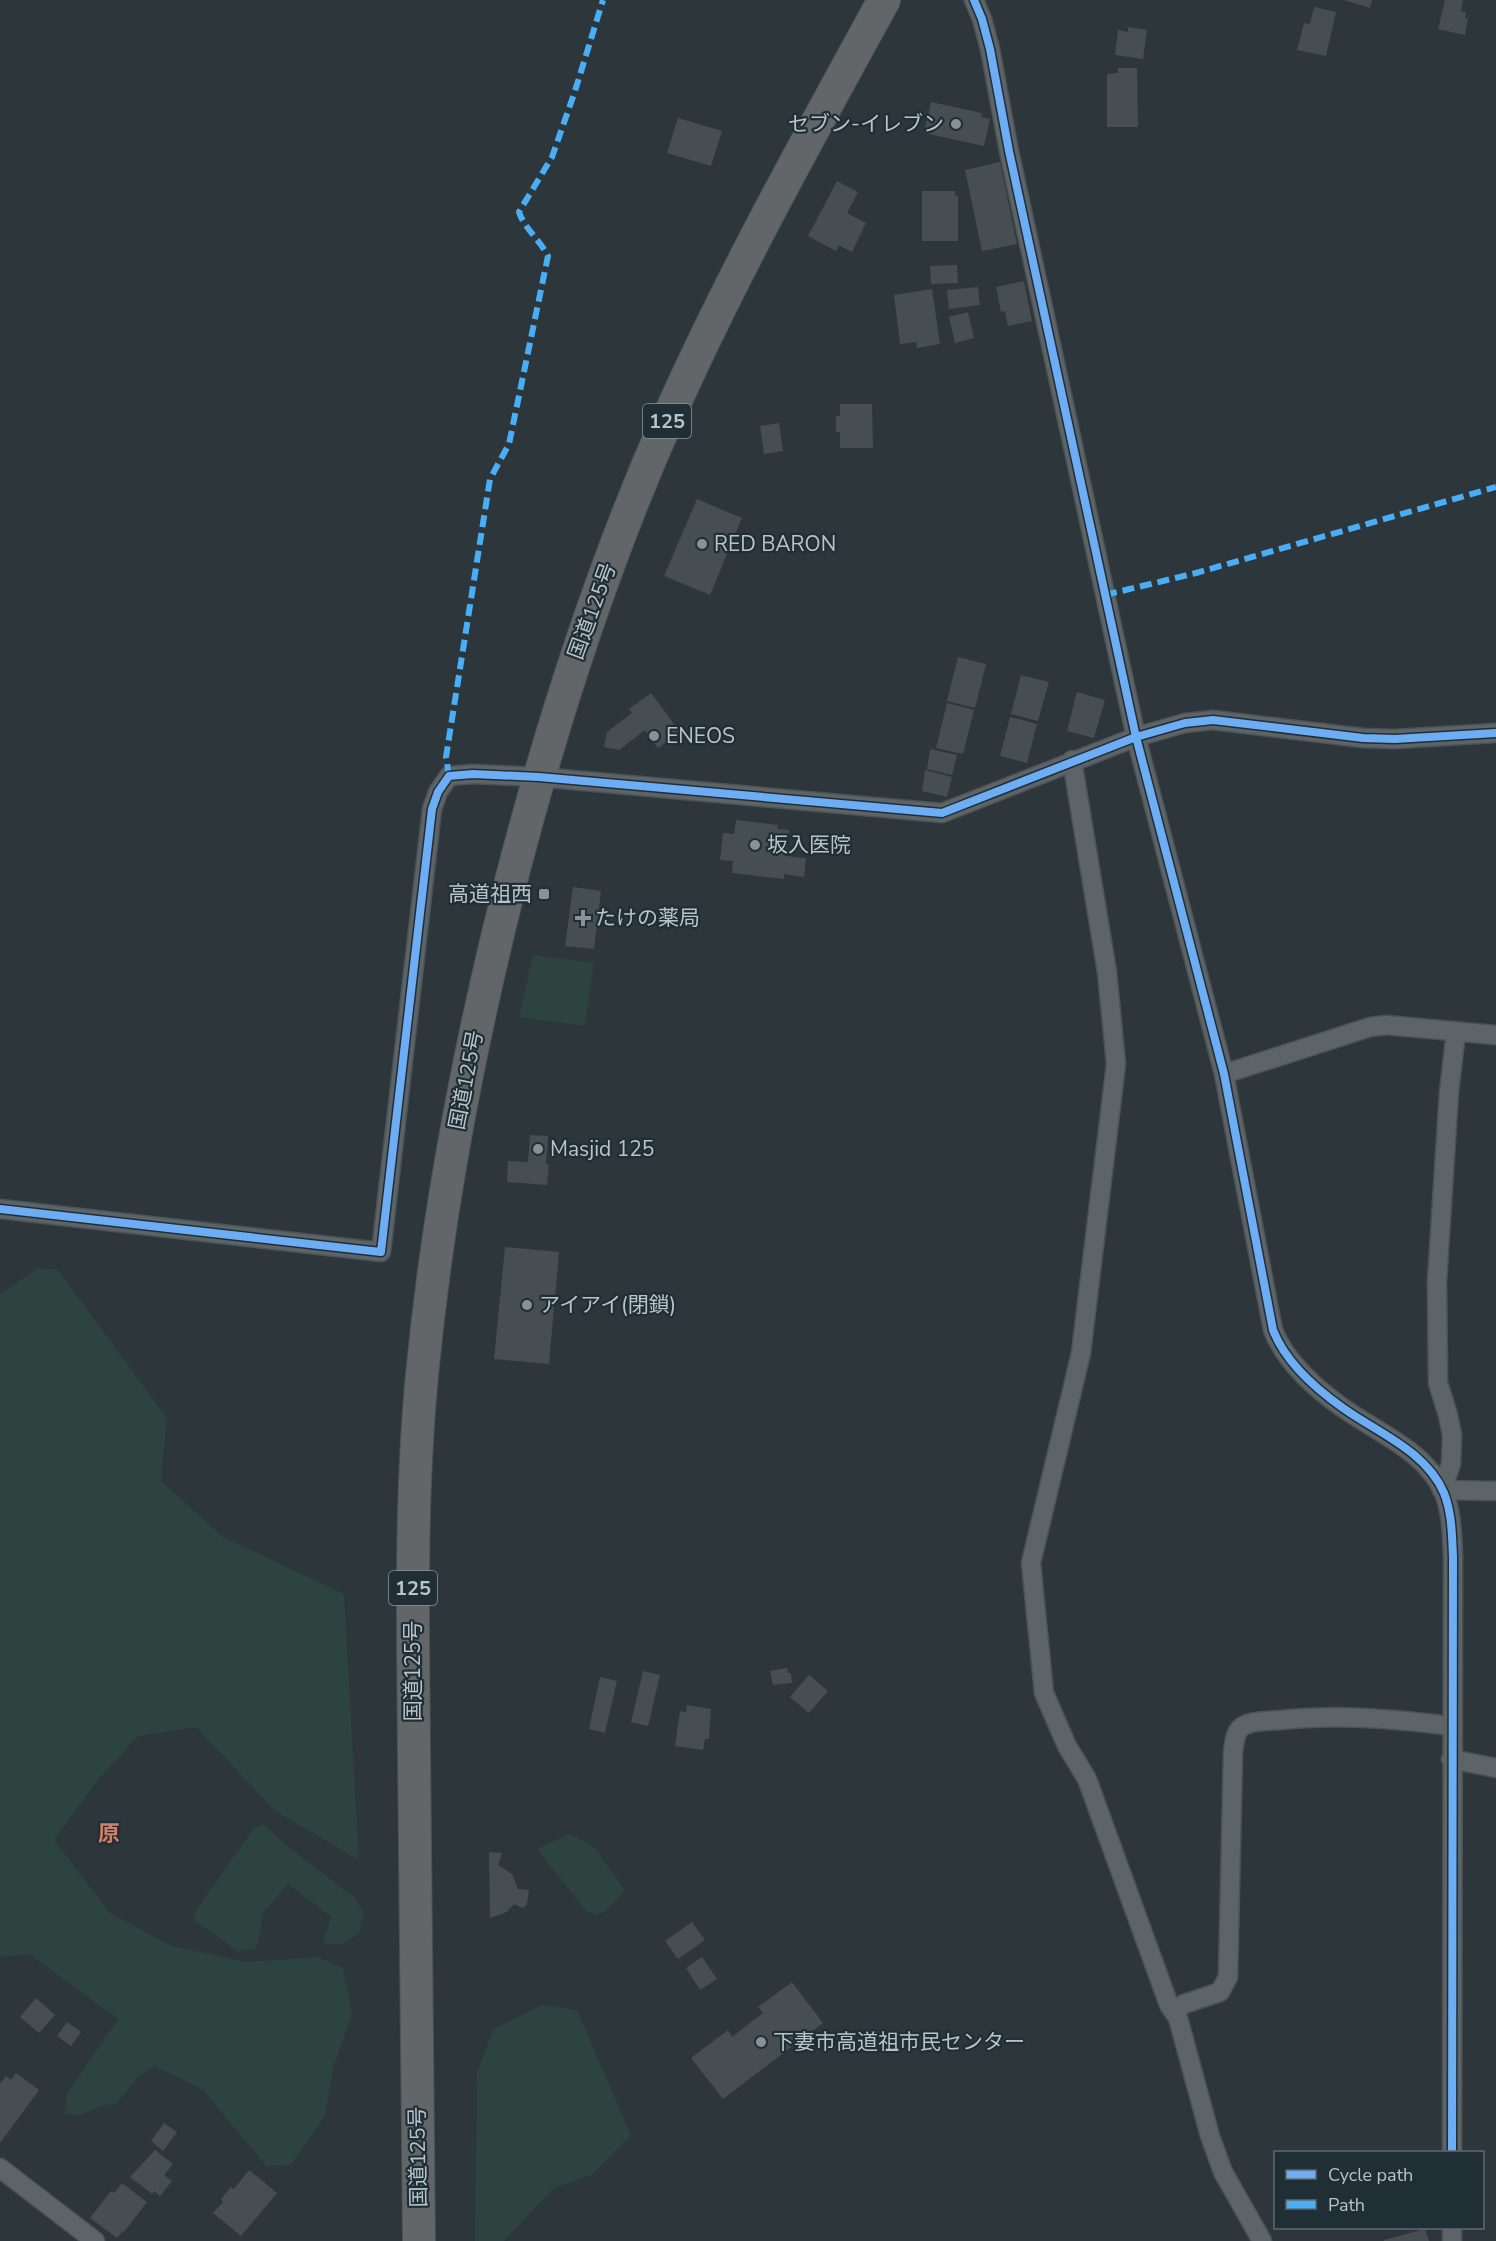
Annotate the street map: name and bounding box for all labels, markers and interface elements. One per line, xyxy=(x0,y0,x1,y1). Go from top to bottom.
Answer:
place label: セブン-イレブン xyxy=(788,110,944,138)
marker: セブン-イレブン xyxy=(949,117,963,131)
road number: 125 xyxy=(643,404,691,438)
place label: RED BARON xyxy=(714,530,836,558)
marker: RED BARON xyxy=(695,537,709,551)
street label: 国道125号 xyxy=(562,559,622,663)
place label: ENEOS xyxy=(666,722,735,750)
marker: ENEOS xyxy=(647,729,661,743)
place label: 坂入医院 xyxy=(767,831,851,859)
marker: 坂入医院 xyxy=(748,838,762,852)
place label: 高道祖西 xyxy=(448,880,532,908)
marker: 高道祖西 xyxy=(537,887,551,901)
place label: たけの薬局 xyxy=(595,904,700,932)
marker: たけの薬局 xyxy=(576,911,590,925)
street label: 国道125号 xyxy=(443,1028,489,1132)
place label: Masjid 125 xyxy=(550,1135,654,1163)
marker: Masjid 125 xyxy=(531,1142,545,1156)
place label: アイアイ(閉鎖) xyxy=(539,1291,676,1319)
marker: アイアイ(閉鎖) xyxy=(520,1298,534,1312)
road number: 125 xyxy=(389,1571,437,1605)
street label: 国道125号 xyxy=(399,1621,427,1721)
district label: 原 xyxy=(98,1819,120,1849)
place label: 下妻市高道祖市民センター xyxy=(773,2028,1025,2056)
marker: 下妻市高道祖市民センター xyxy=(754,2035,768,2049)
street label: 国道125号 xyxy=(403,2106,433,2208)
legend xyxy=(1274,2151,1484,2229)
text: Cycle path xyxy=(1328,2163,1413,2187)
text: Path xyxy=(1328,2193,1365,2217)

